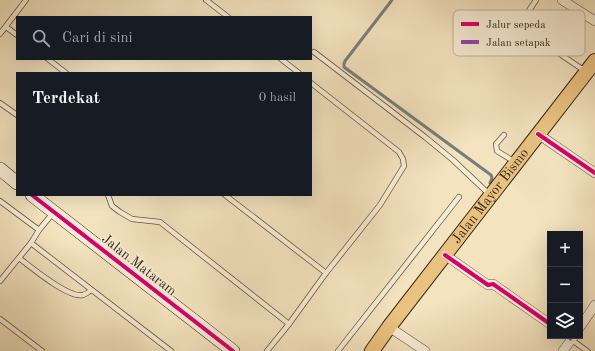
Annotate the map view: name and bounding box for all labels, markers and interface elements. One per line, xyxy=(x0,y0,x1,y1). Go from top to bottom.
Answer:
legend xyxy=(453,10,585,56)
search box xyxy=(16,16,312,60)
text: Jalur sepeda xyxy=(486,20,546,31)
icon: search xyxy=(30,27,52,49)
text: Cari di sini xyxy=(62,31,133,46)
text: Jalan setapak xyxy=(486,38,551,49)
text: Terdekat xyxy=(32,90,100,107)
text: 0 hasil xyxy=(259,91,296,104)
street label: Jalan Mayor Bismo xyxy=(449,146,531,246)
map controls xyxy=(547,231,583,339)
button: + xyxy=(547,231,583,267)
street label: Jalan Mataram xyxy=(99,232,179,298)
button: − xyxy=(547,267,583,303)
button: layers xyxy=(547,303,583,339)

